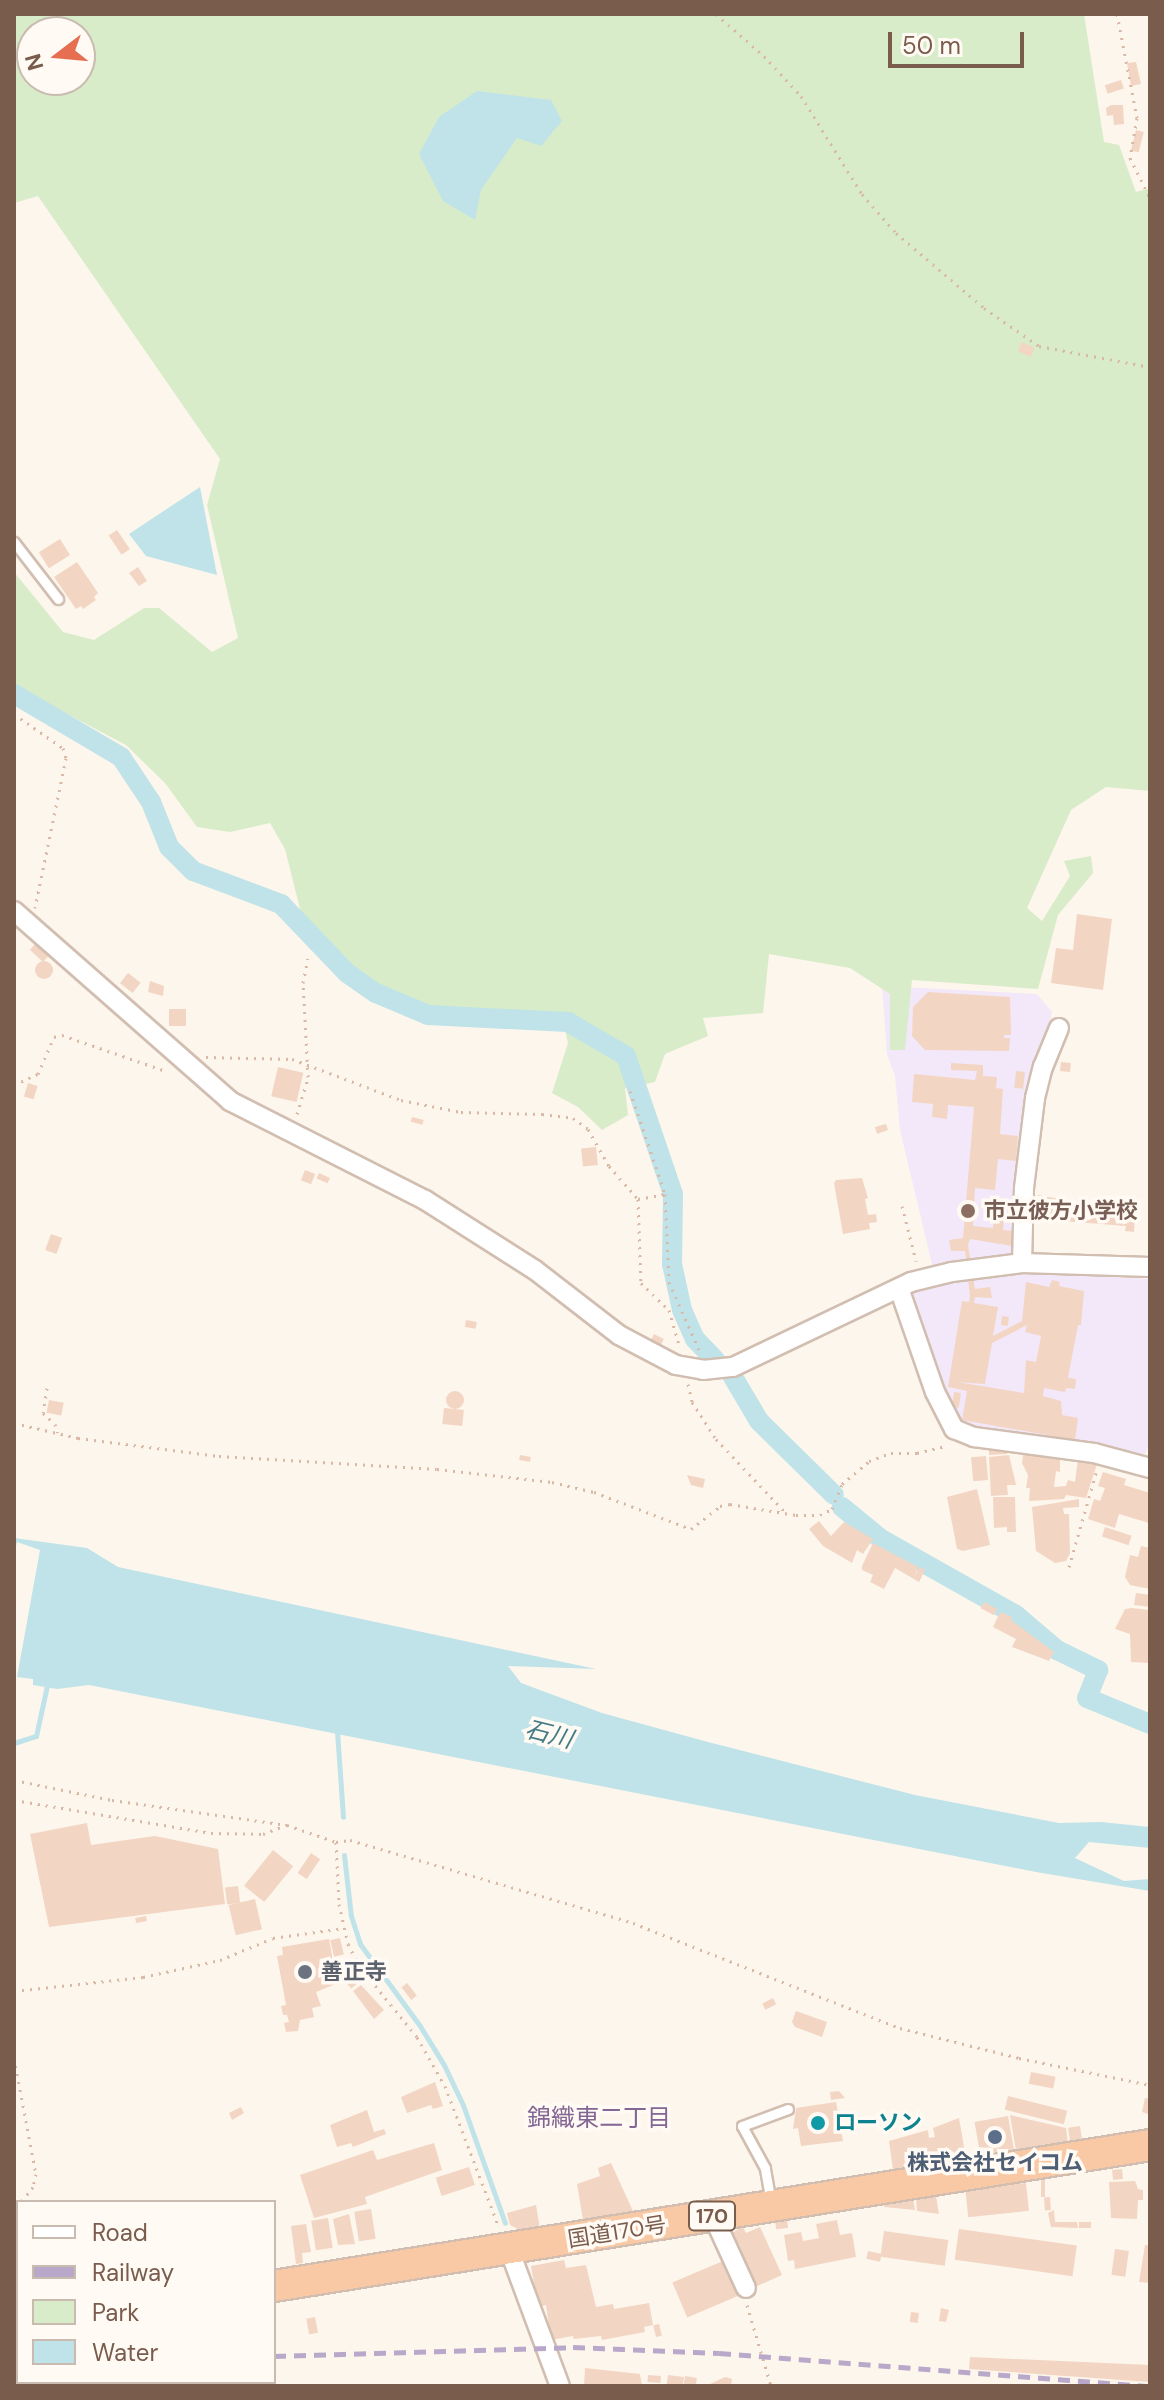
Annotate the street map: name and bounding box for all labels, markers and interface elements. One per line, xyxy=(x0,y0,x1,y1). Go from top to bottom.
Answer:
north arrow xyxy=(16,16,96,96)
scale bar xyxy=(892,16,1028,66)
text: 50 m xyxy=(902,30,961,61)
text: N xyxy=(18,50,51,74)
place label: 市立彼方小学校 xyxy=(984,1198,1138,1224)
marker: 市立彼方小学校 xyxy=(959,1202,977,1220)
water label: 石川 xyxy=(522,1714,576,1754)
place label: 善正寺 xyxy=(321,1959,387,1985)
marker: 善正寺 xyxy=(296,1963,314,1981)
district label: 錦織東二丁目 xyxy=(527,2104,671,2132)
place label: ローソン xyxy=(834,2110,922,2136)
marker: ローソン xyxy=(809,2114,827,2132)
marker: 株式会社セイコム xyxy=(986,2128,1004,2146)
place label: 株式会社セイコム xyxy=(907,2150,1083,2176)
legend xyxy=(16,2200,276,2384)
road number: 170 xyxy=(688,2200,736,2232)
street label: 国道170号 xyxy=(566,2211,668,2253)
text: Road xyxy=(92,2217,148,2248)
text: Railway xyxy=(92,2257,174,2288)
text: Park xyxy=(92,2297,139,2328)
text: Water xyxy=(92,2337,158,2368)

